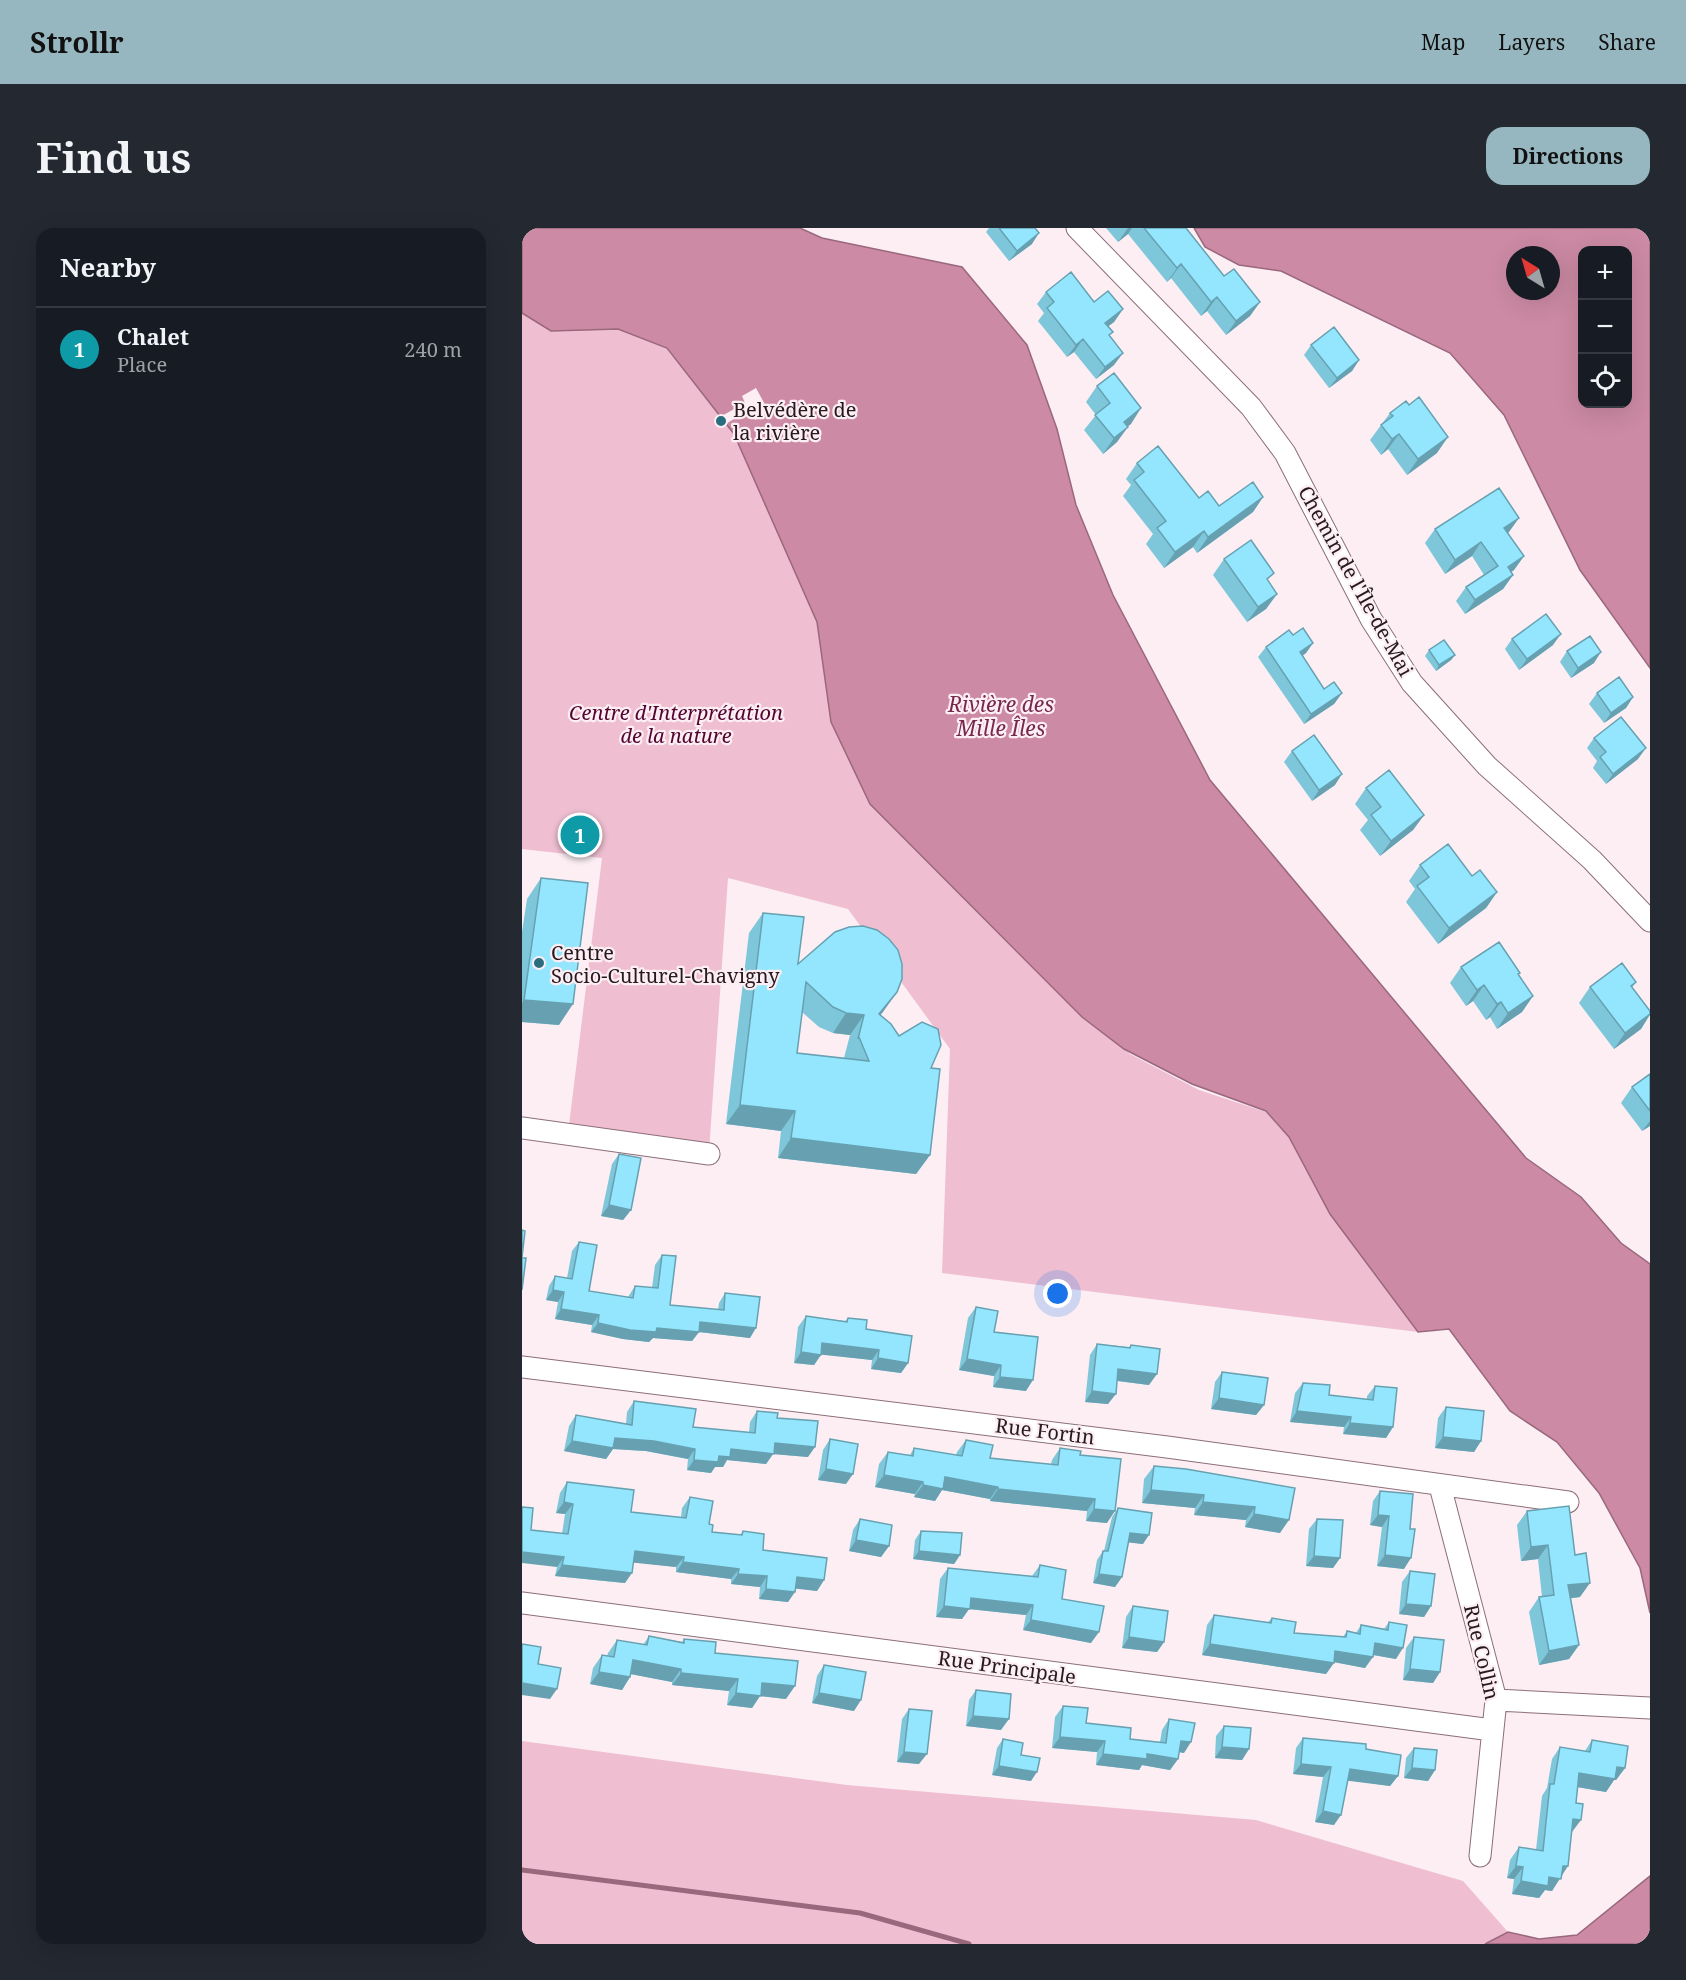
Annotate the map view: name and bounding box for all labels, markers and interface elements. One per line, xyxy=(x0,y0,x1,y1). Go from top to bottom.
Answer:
text: Strollr xyxy=(30,23,124,61)
text: Map xyxy=(1421,28,1465,56)
text: Layers xyxy=(1498,28,1565,56)
text: Share xyxy=(1598,28,1656,56)
button: Directions xyxy=(1486,127,1650,185)
text: Find us xyxy=(36,128,191,185)
north arrow xyxy=(1506,246,1560,300)
map controls xyxy=(1578,246,1632,408)
button: + xyxy=(1578,246,1632,300)
text: Nearby xyxy=(60,249,156,285)
button: − xyxy=(1578,300,1632,354)
text: Chalet xyxy=(117,321,189,351)
text: 1 xyxy=(74,336,85,363)
text: 240 m xyxy=(404,336,462,363)
text: Place xyxy=(117,351,167,378)
button: locate xyxy=(1578,354,1632,408)
place label: Belvédère de la rivière xyxy=(733,396,857,446)
marker: Belvédère de la rivière xyxy=(714,414,728,428)
street label: Chemin de l'Île-de-Mai xyxy=(1292,481,1420,682)
water label: Rivière des Mille Îles xyxy=(947,690,1054,742)
park label: Centre d'Interprétation de la nature xyxy=(569,699,783,749)
pin: 1 xyxy=(560,812,600,858)
place label: Centre Socio-Culturel-Chavigny xyxy=(551,939,780,989)
marker: Centre Socio-Culturel-Chavigny xyxy=(532,956,546,970)
your location xyxy=(1043,1279,1072,1308)
street label: Rue Fortin xyxy=(994,1412,1096,1451)
street label: Rue Collin xyxy=(1458,1602,1506,1703)
street label: Rue Principale xyxy=(936,1644,1078,1690)

